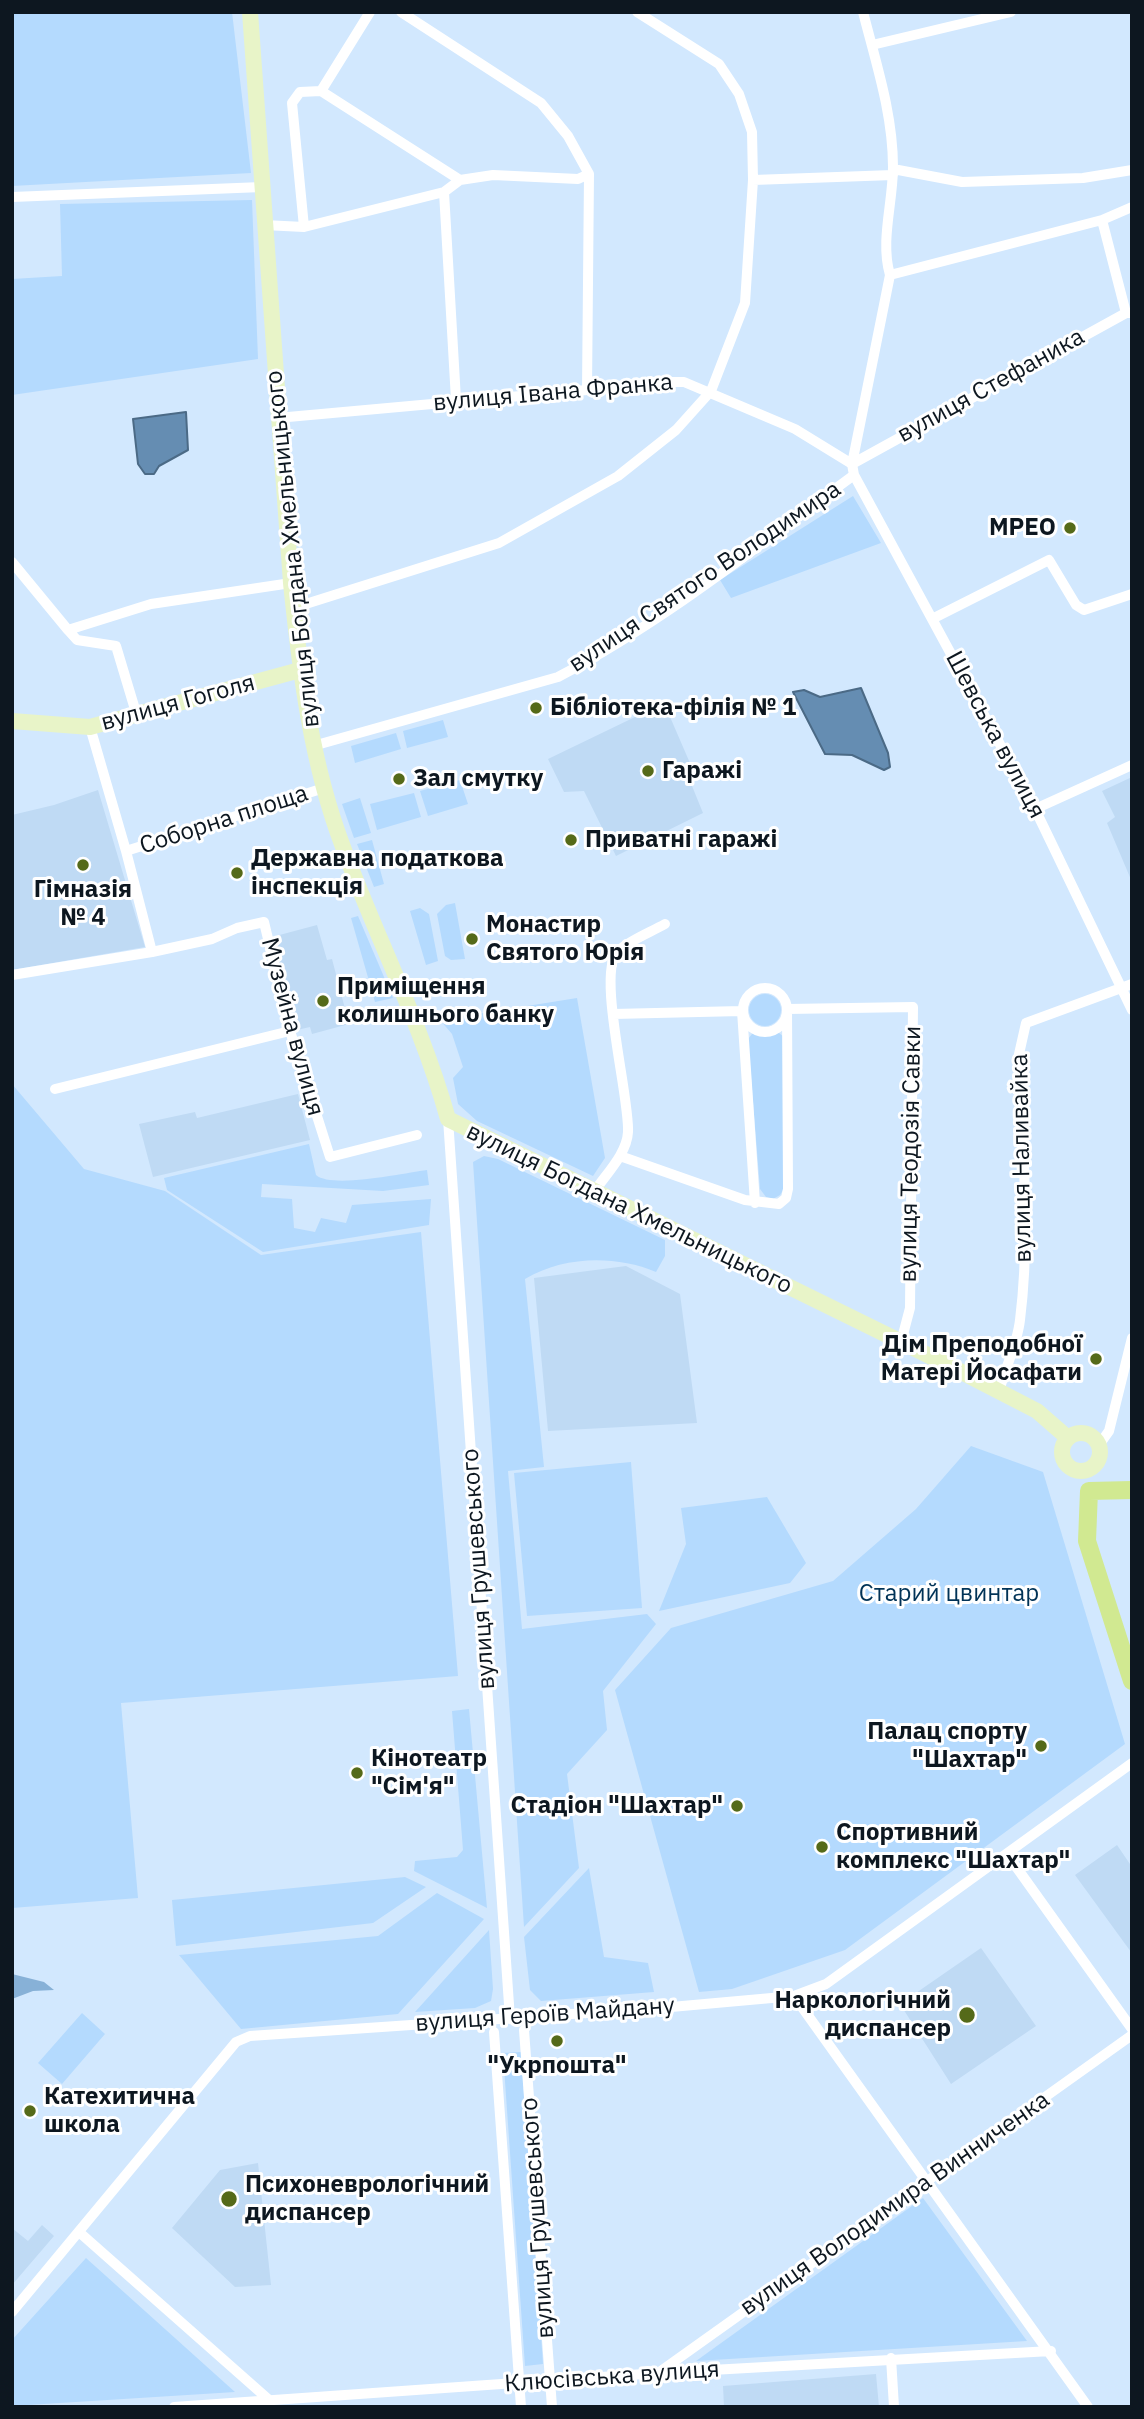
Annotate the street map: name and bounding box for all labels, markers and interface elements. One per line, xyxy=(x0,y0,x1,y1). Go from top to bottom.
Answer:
street label: вулиця Стефаника xyxy=(892,323,1090,449)
street label: вулиця Івана Франка xyxy=(432,368,674,418)
street label: вулиця Богдана Хмельницького xyxy=(260,369,326,729)
street label: вулиця Святого Володимира xyxy=(564,475,846,679)
place label: МРЕО xyxy=(989,514,1056,542)
marker: МРЕО xyxy=(1062,520,1078,536)
street label: Шевська вулиця xyxy=(939,646,1051,824)
street label: вулиця Гоголя xyxy=(98,669,258,737)
place label: Бiблiотека-фiлiя № 1 xyxy=(550,694,797,722)
marker: Бiблiотека-фiлiя № 1 xyxy=(528,700,544,716)
place label: Гаражі xyxy=(662,757,742,785)
marker: Гаражі xyxy=(640,763,656,779)
place label: Зал смутку xyxy=(413,765,543,793)
marker: Зал смутку xyxy=(391,771,407,787)
street label: Соборна площа xyxy=(136,779,312,861)
place label: Приватні гаражі xyxy=(585,826,777,854)
marker: Приватні гаражі xyxy=(563,832,579,848)
place label: Державна податкова інспекція xyxy=(251,845,504,901)
marker: Гімназія № 4 xyxy=(75,857,91,873)
marker: Державна податкова інспекція xyxy=(229,865,245,881)
place label: Гімназія № 4 xyxy=(34,876,132,932)
place label: Монастир Святого Юрія xyxy=(486,911,644,967)
marker: Монастир Святого Юрія xyxy=(464,931,480,947)
street label: Музейна вулиця xyxy=(254,935,330,1119)
place label: Приміщення колишнього банку xyxy=(337,973,554,1029)
marker: Приміщення колишнього банку xyxy=(315,993,331,1009)
street label: вулиця Теодозія Савки xyxy=(894,1025,928,1283)
street label: вулиця Наливайка xyxy=(1006,1053,1038,1263)
street label: вулиця Богдана Хмельницького xyxy=(461,1117,797,1301)
place label: Дім Преподобної Матері Йосафати xyxy=(881,1331,1082,1387)
marker: Дім Преподобної Матері Йосафати xyxy=(1088,1351,1104,1367)
street label: вулиця Грушевського xyxy=(456,1447,502,1691)
park label: Старий цвинтар xyxy=(859,1580,1039,1608)
place label: Палац спорту "Шахтар" xyxy=(867,1718,1027,1774)
marker: Палац спорту "Шахтар" xyxy=(1033,1738,1049,1754)
place label: Кінотеатр "Сім'я" xyxy=(371,1745,487,1801)
marker: Кінотеатр "Сім'я" xyxy=(349,1765,365,1781)
place label: Стадіон "Шахтар" xyxy=(510,1792,723,1820)
marker: Стадіон "Шахтар" xyxy=(729,1798,745,1814)
place label: Спортивний комплекс "Шахтар" xyxy=(836,1819,1070,1875)
marker: Спортивний комплекс "Шахтар" xyxy=(814,1839,830,1855)
place label: Наркологічний диспансер xyxy=(774,1987,951,2043)
street label: вулиця Героїв Майдану xyxy=(414,1992,676,2038)
marker: Наркологічний диспансер xyxy=(957,2005,977,2025)
marker: "Укрпошта" xyxy=(549,2033,565,2049)
place label: "Укрпошта" xyxy=(487,2052,627,2080)
place label: Катехитична школа xyxy=(44,2083,195,2139)
street label: вулиця Володимира Винниченка xyxy=(735,2086,1055,2322)
street label: вулиця Грушевського xyxy=(515,2096,561,2340)
marker: Катехитична школа xyxy=(22,2103,38,2119)
place label: Психоневрологічний диспансер xyxy=(245,2171,489,2227)
marker: Психоневрологічний диспансер xyxy=(219,2189,239,2209)
street label: Клюсівська вулиця xyxy=(504,2355,720,2399)

